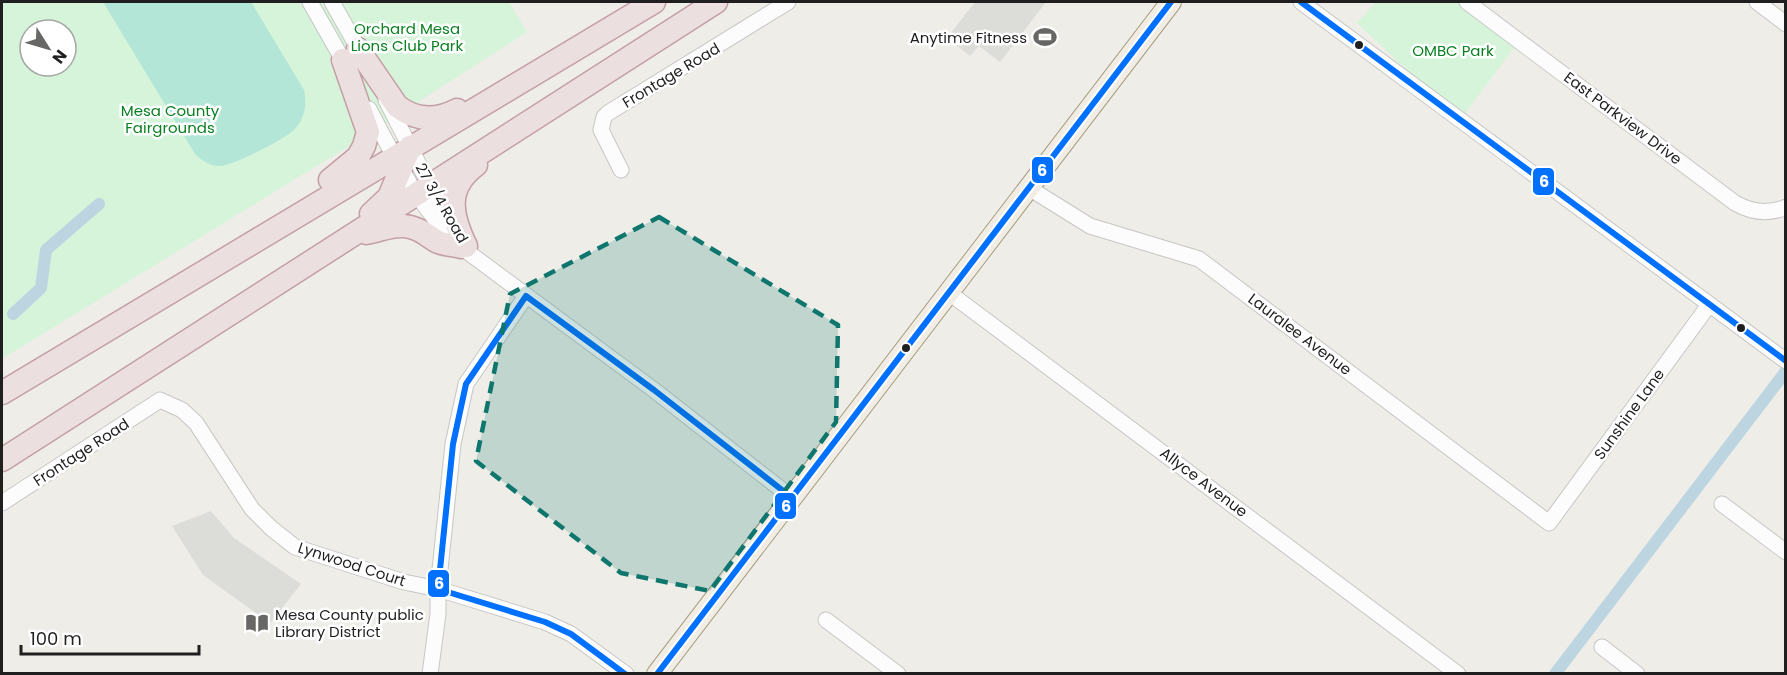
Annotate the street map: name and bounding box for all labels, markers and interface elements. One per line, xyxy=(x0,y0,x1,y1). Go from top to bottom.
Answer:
north arrow xyxy=(18,18,78,78)
park label: Orchard Mesa Lions Club Park xyxy=(351,18,463,56)
sports icon: Anytime Fitness xyxy=(1032,24,1058,50)
place label: Anytime Fitness xyxy=(910,27,1027,48)
street label: Frontage Road xyxy=(618,38,724,112)
unlabelled marker xyxy=(1353,39,1365,51)
park label: OMBC Park xyxy=(1412,40,1494,61)
text: N xyxy=(47,45,72,68)
street label: East Parkview Drive xyxy=(1560,67,1686,169)
park label: Mesa County Fairgrounds xyxy=(121,100,220,138)
line badge: 6 xyxy=(1031,156,1054,184)
street label: 27 3/4 Road xyxy=(411,159,473,247)
text: 6 xyxy=(1037,159,1047,182)
line badge: 6 xyxy=(1532,167,1555,196)
text: 6 xyxy=(1539,170,1549,193)
street label: Lauralee Avenue xyxy=(1244,288,1356,380)
unlabelled marker xyxy=(1735,322,1747,334)
unlabelled marker xyxy=(900,342,912,354)
street label: Sunshine Lane xyxy=(1589,364,1669,464)
street label: Frontage Road xyxy=(29,413,133,491)
street label: Allyce Avenue xyxy=(1156,442,1252,522)
line badge: 6 xyxy=(774,492,797,520)
text: 6 xyxy=(781,495,791,518)
street label: Lynwood Court xyxy=(295,537,409,591)
line badge: 6 xyxy=(427,569,450,598)
text: 6 xyxy=(434,572,444,595)
place label: Mesa County public Library District xyxy=(275,604,424,642)
library icon: Mesa County public Library District xyxy=(244,610,270,636)
scale bar xyxy=(21,618,200,656)
text: 100 m xyxy=(30,626,82,651)

